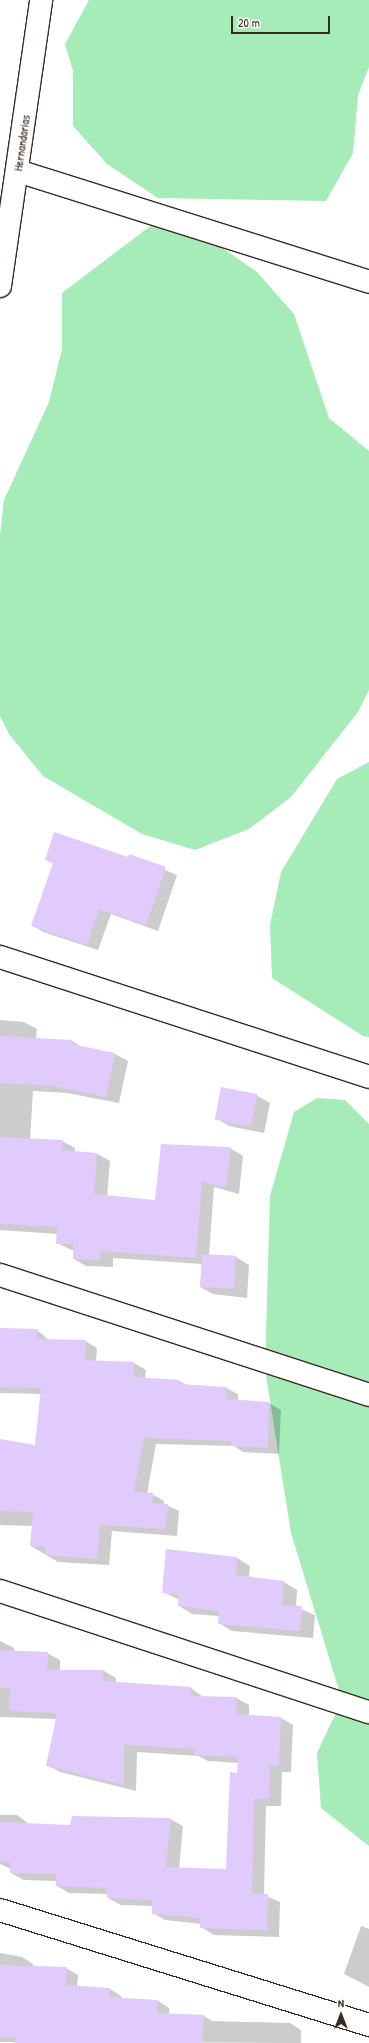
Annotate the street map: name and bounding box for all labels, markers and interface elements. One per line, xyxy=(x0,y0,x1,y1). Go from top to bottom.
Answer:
scale bar xyxy=(233,8,332,34)
text: 20 m xyxy=(238,14,260,31)
street label: Hernandarias xyxy=(11,114,33,172)
north arrow xyxy=(321,1995,361,2035)
text: N xyxy=(338,1996,344,2010)

